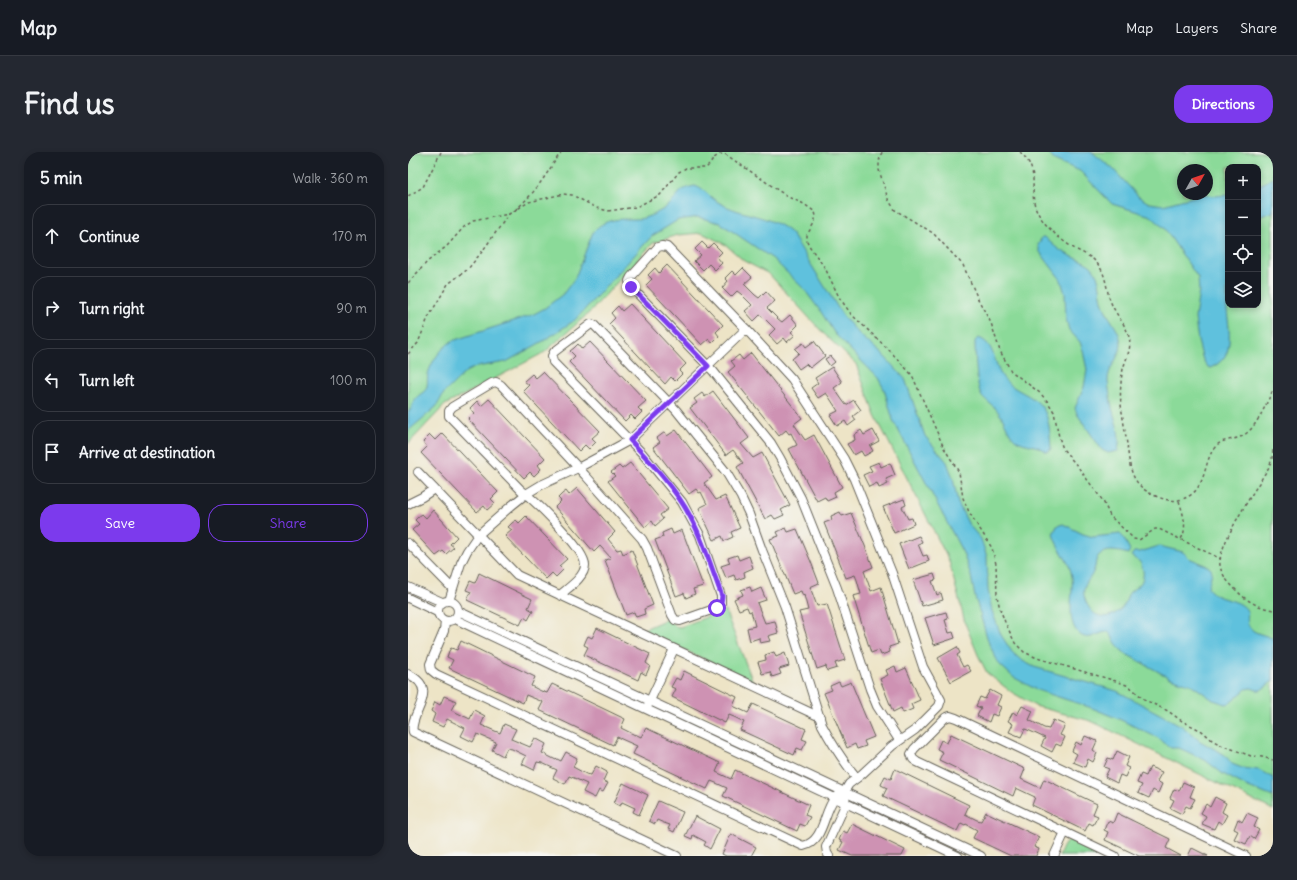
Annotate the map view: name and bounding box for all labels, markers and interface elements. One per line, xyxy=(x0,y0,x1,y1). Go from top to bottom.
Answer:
text: Map xyxy=(20,16,57,40)
text: Map xyxy=(1126,19,1153,37)
text: Layers xyxy=(1175,19,1218,37)
text: Share xyxy=(1240,19,1277,37)
button: Directions xyxy=(1174,85,1273,123)
text: Find us xyxy=(24,86,115,122)
north arrow xyxy=(1177,164,1213,200)
map controls xyxy=(1225,164,1261,308)
button: + xyxy=(1225,164,1261,200)
text: 5 min xyxy=(40,167,82,189)
text: Walk · 360 m xyxy=(293,170,368,187)
button: − xyxy=(1225,200,1261,236)
icon: ahead xyxy=(41,225,63,247)
text: Continue xyxy=(79,227,140,246)
text: 170 m xyxy=(332,228,367,245)
button: locate xyxy=(1225,236,1261,272)
button: layers xyxy=(1225,272,1261,308)
route end xyxy=(622,278,640,296)
icon: right xyxy=(41,297,63,319)
text: Turn right xyxy=(79,299,144,318)
text: 90 m xyxy=(336,300,367,317)
icon: left xyxy=(41,369,63,391)
text: Turn left xyxy=(79,371,134,390)
text: 100 m xyxy=(330,372,367,389)
icon: arrive xyxy=(41,441,63,463)
text: Arrive at destination xyxy=(79,443,215,462)
button: Save xyxy=(40,504,200,542)
button: Share xyxy=(208,504,368,542)
route start xyxy=(708,599,726,617)

